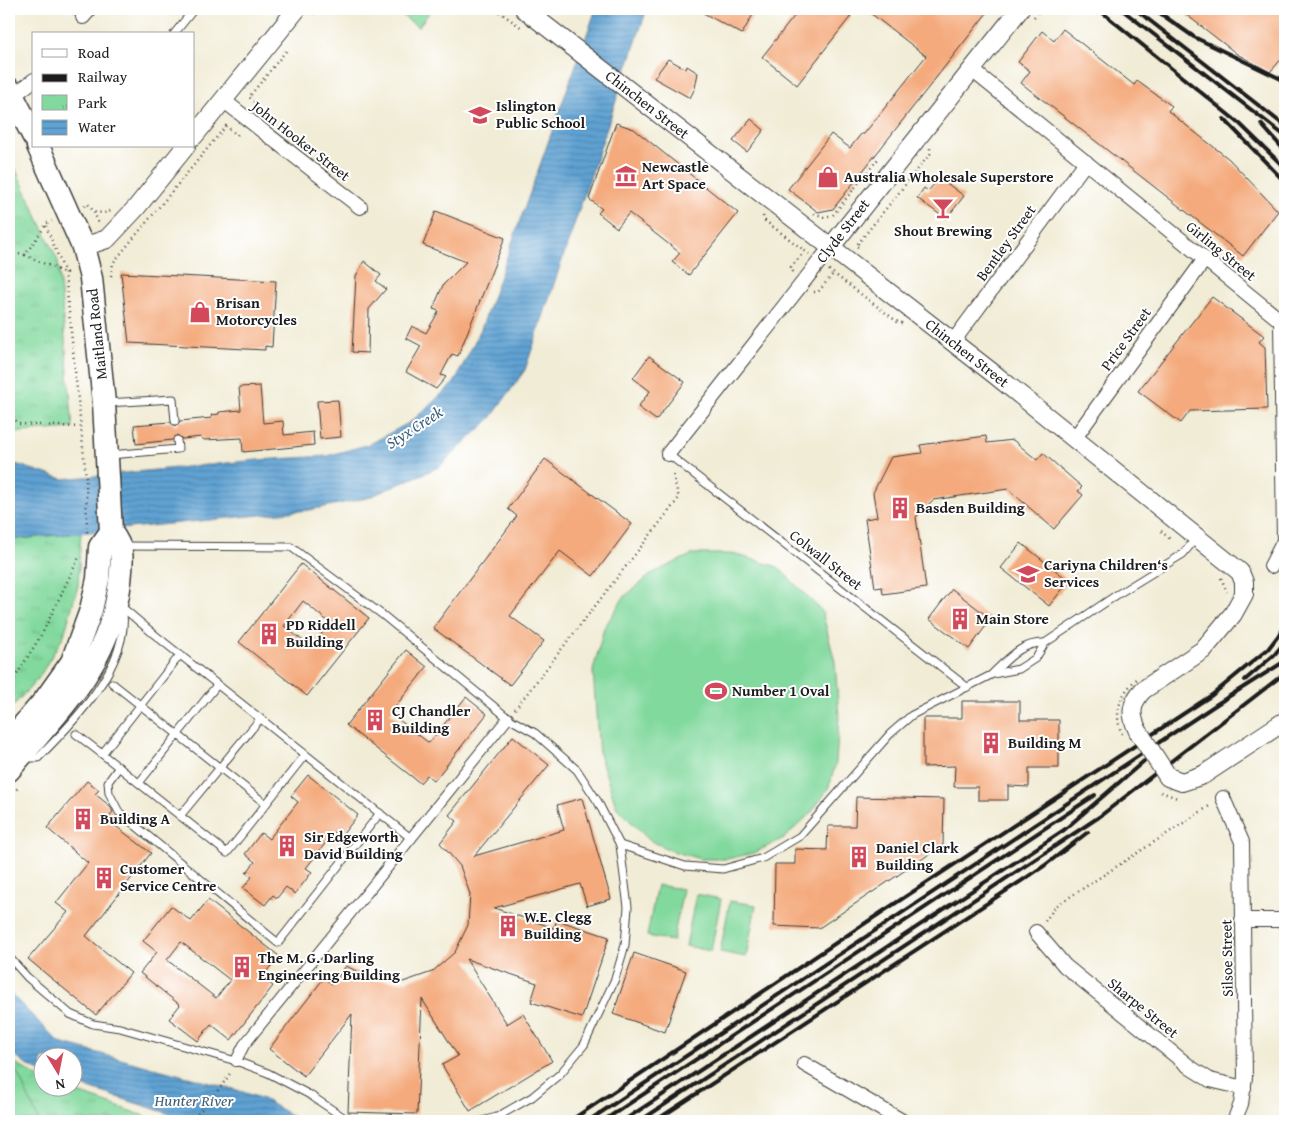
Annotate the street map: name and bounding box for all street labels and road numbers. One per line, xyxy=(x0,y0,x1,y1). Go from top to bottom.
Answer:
street label: Chinchen Street xyxy=(601,65,694,144)
street label: John Hooker Street xyxy=(246,94,355,186)
street label: Clyde Street xyxy=(811,194,875,267)
street label: Bentley Street xyxy=(971,200,1041,285)
street label: Girling Street xyxy=(1182,216,1261,286)
street label: Maitland Road xyxy=(81,288,112,381)
street label: Price Street xyxy=(1096,302,1156,375)
street label: Chinchen Street xyxy=(921,313,1014,392)
street label: Colwall Street xyxy=(785,524,868,595)
street label: Silsoe Street xyxy=(1215,918,1238,997)
street label: Sharpe Street xyxy=(1104,973,1184,1043)

